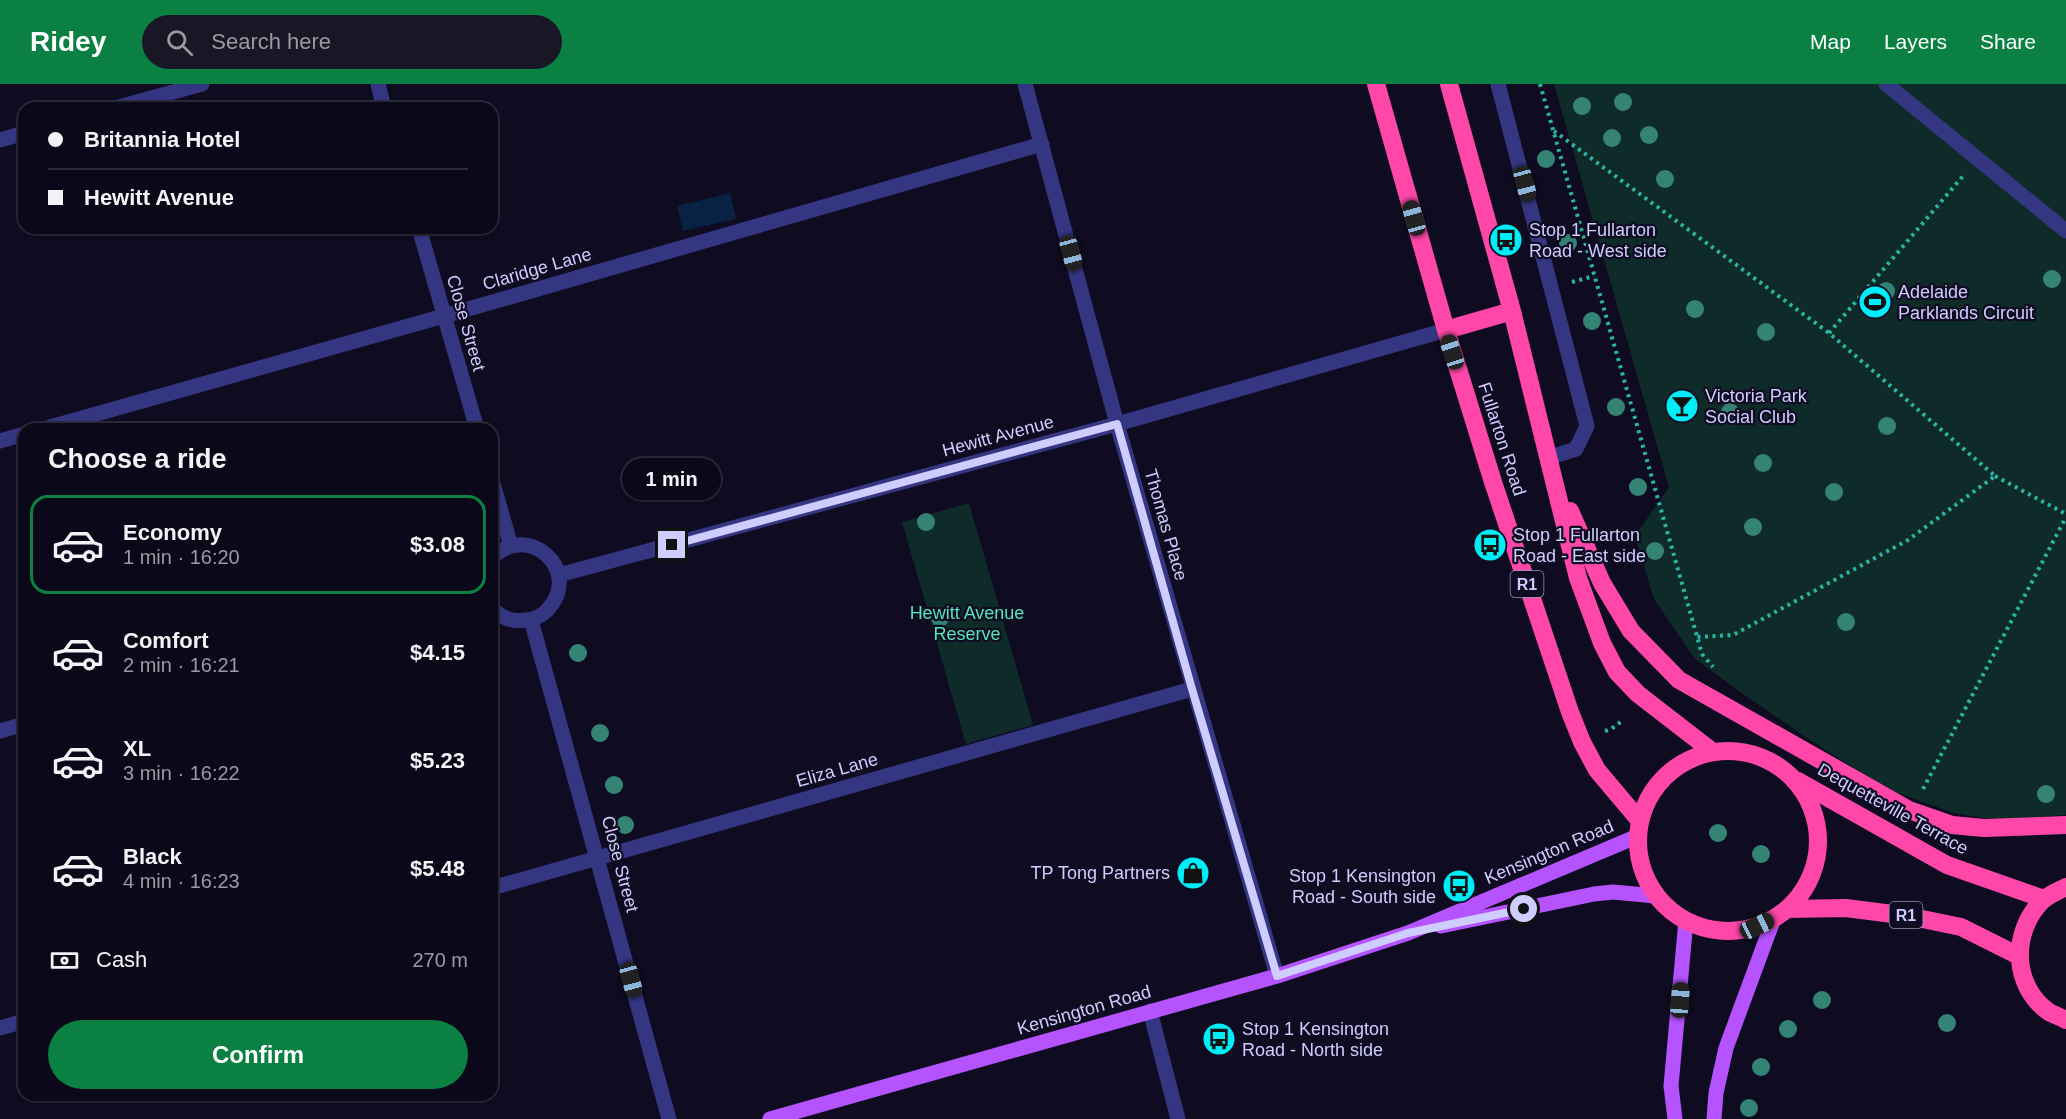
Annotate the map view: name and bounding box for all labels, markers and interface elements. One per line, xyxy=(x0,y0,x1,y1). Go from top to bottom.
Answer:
search box xyxy=(142,15,562,69)
text: Ridey xyxy=(30,26,106,57)
icon: search xyxy=(163,26,196,59)
text: Search here xyxy=(211,29,331,54)
text: Map xyxy=(1810,30,1851,53)
text: Layers xyxy=(1884,30,1947,53)
text: Share xyxy=(1980,30,2036,53)
text: Britannia Hotel xyxy=(84,127,240,152)
car xyxy=(1512,164,1538,204)
text: Hewitt Avenue xyxy=(84,185,234,210)
car xyxy=(1400,198,1428,238)
place label: Stop 1 Fullarton Road - West side xyxy=(1529,220,1667,261)
bus stop icon: Stop 1 Fullarton Road - West side xyxy=(1488,222,1524,258)
car xyxy=(1058,233,1084,273)
street label: Claridge Lane xyxy=(480,244,594,294)
street label: Close Street xyxy=(443,273,489,373)
place label: Adelaide Parklands Circuit xyxy=(1898,282,2034,323)
sports icon: Adelaide Parklands Circuit xyxy=(1857,284,1893,320)
car xyxy=(1438,332,1466,372)
street label: Fullarton Road xyxy=(1474,380,1530,498)
place label: Victoria Park Social Club xyxy=(1705,386,1808,427)
bar icon: Victoria Park Social Club xyxy=(1664,388,1700,424)
street label: Hewitt Avenue xyxy=(940,411,1056,461)
text: Choose a ride xyxy=(48,444,227,474)
callout: 1 min xyxy=(622,458,722,500)
street label: Thomas Place xyxy=(1141,467,1191,583)
text: 1 min xyxy=(645,468,698,490)
icon: car xyxy=(51,518,105,572)
text: Economy xyxy=(123,520,222,545)
place label: Stop 1 Fullarton Road - East side xyxy=(1513,525,1646,566)
bus stop icon: Stop 1 Fullarton Road - East side xyxy=(1472,527,1508,563)
route end xyxy=(658,531,685,558)
text: $3.08 xyxy=(410,532,465,557)
text: 1 min · 16:20 xyxy=(123,546,240,568)
road number: R1 xyxy=(1510,571,1544,597)
park label: Hewitt Avenue Reserve xyxy=(910,603,1024,644)
icon: car xyxy=(51,626,105,680)
text: Comfort xyxy=(123,628,209,653)
text: $4.15 xyxy=(410,640,465,665)
text: 2 min · 16:21 xyxy=(123,654,240,676)
icon: car xyxy=(51,734,105,788)
text: XL xyxy=(123,736,151,761)
text: $5.23 xyxy=(410,748,465,773)
street label: Eliza Lane xyxy=(794,749,880,791)
street label: Dequetteville Terrace xyxy=(1814,759,1972,859)
text: 3 min · 16:22 xyxy=(123,762,240,784)
street label: Close Street xyxy=(598,814,642,914)
street label: Kensington Road xyxy=(1482,816,1616,888)
icon: car xyxy=(51,842,105,896)
text: Black xyxy=(123,844,182,869)
shop icon: TP Tong Partners xyxy=(1175,855,1211,891)
text: $5.48 xyxy=(410,856,465,881)
place label: TP Tong Partners xyxy=(1031,863,1170,883)
place label: Stop 1 Kensington Road - South side xyxy=(1289,866,1436,907)
bus stop icon: Stop 1 Kensington Road - South side xyxy=(1441,868,1477,904)
text: 4 min · 16:23 xyxy=(123,870,240,892)
route start xyxy=(1510,895,1537,922)
road number: R1 xyxy=(1890,902,1922,928)
car xyxy=(1737,910,1777,942)
icon: cash xyxy=(48,944,81,977)
text: Cash xyxy=(96,947,147,972)
text: 270 m xyxy=(412,949,468,971)
car xyxy=(618,960,644,1000)
street label: Kensington Road xyxy=(1015,981,1153,1039)
car xyxy=(1670,981,1690,1019)
place label: Stop 1 Kensington Road - North side xyxy=(1242,1019,1389,1060)
button: Confirm xyxy=(48,1020,468,1089)
bus stop icon: Stop 1 Kensington Road - North side xyxy=(1201,1021,1237,1057)

